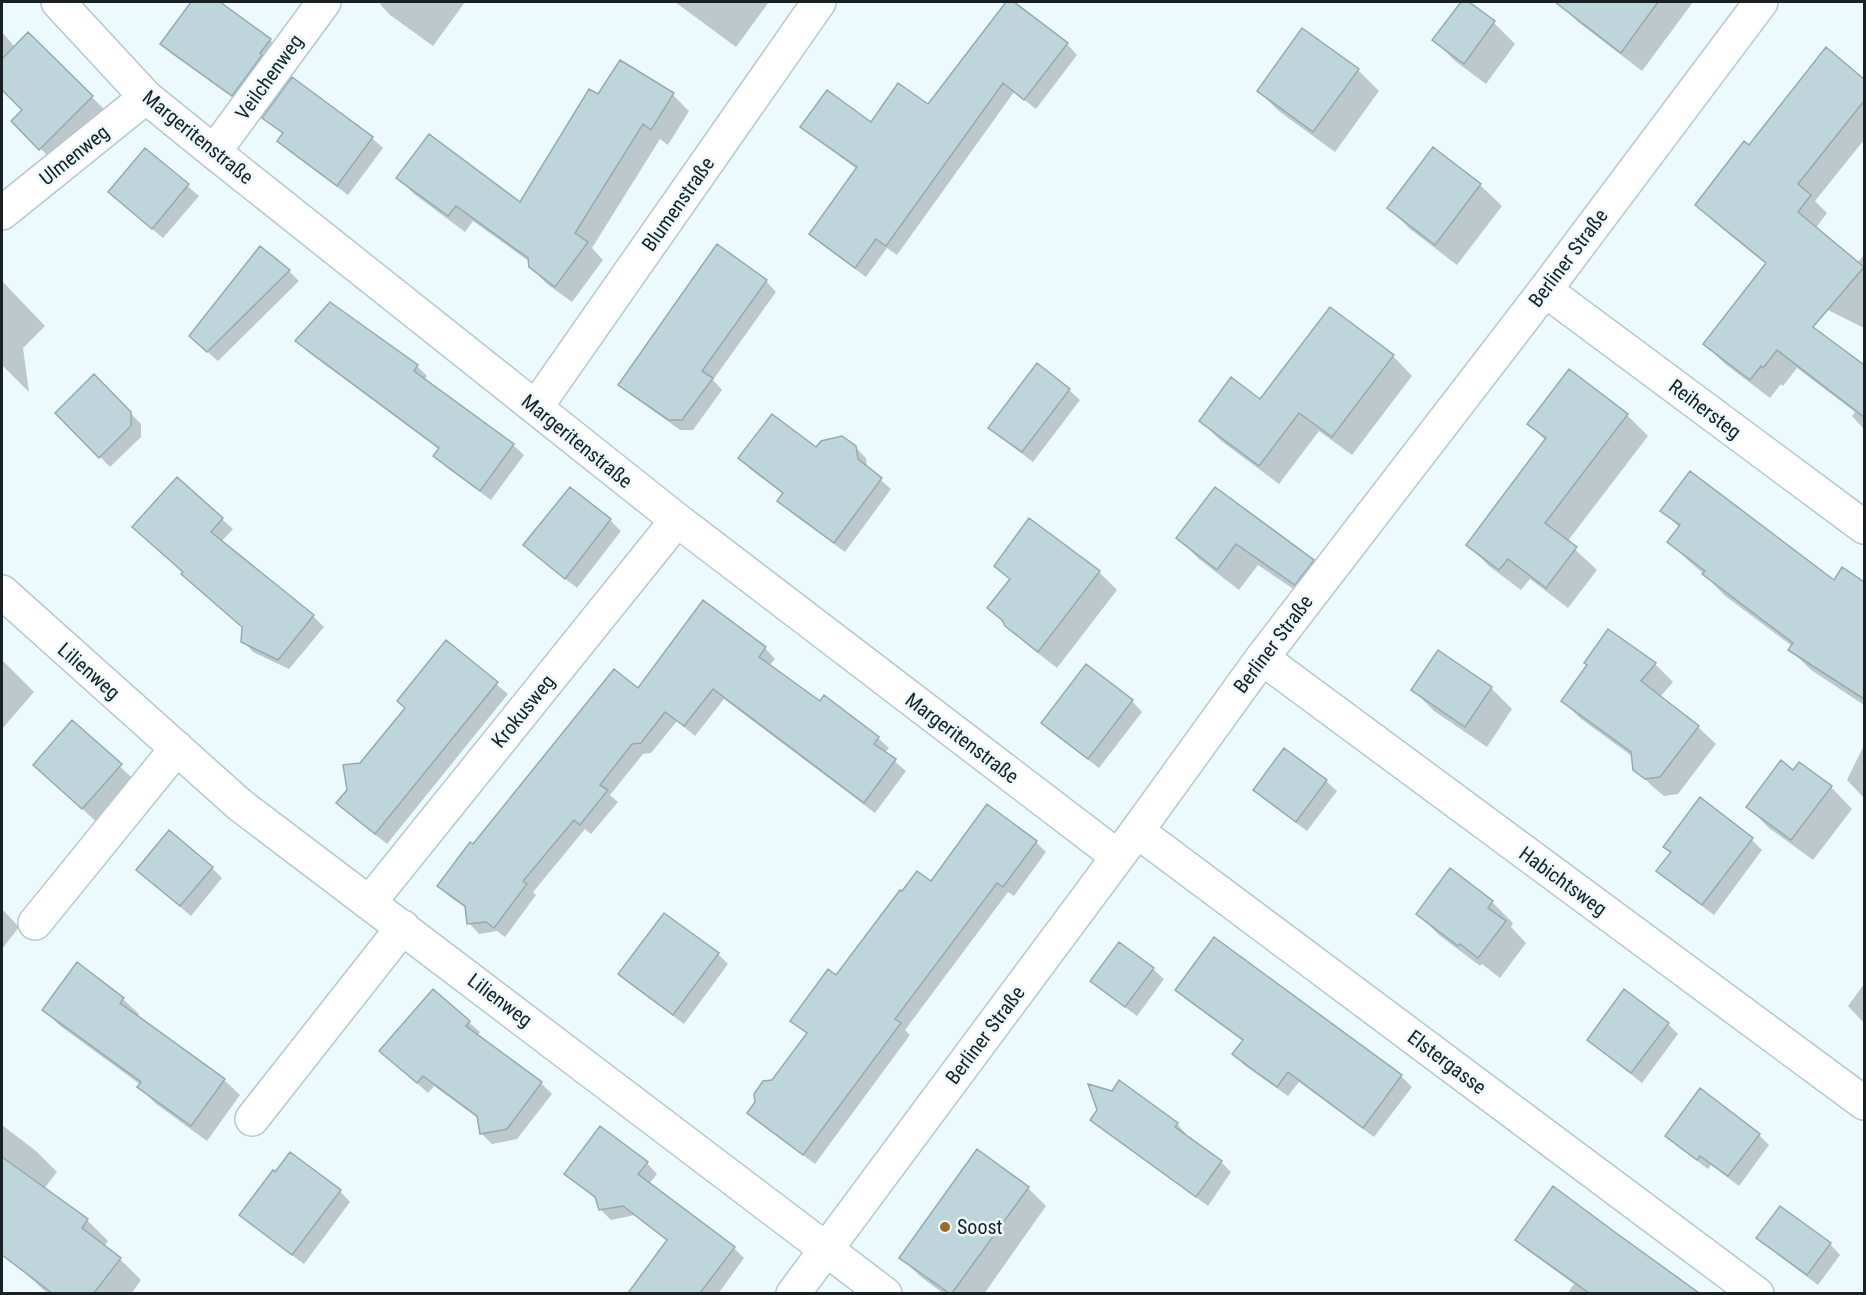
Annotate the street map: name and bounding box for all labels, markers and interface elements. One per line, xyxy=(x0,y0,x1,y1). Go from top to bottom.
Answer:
street label: Veilchenweg xyxy=(230,30,308,124)
street label: Margeritenstraße xyxy=(138,85,258,189)
street label: Ulmenweg xyxy=(35,120,113,190)
street label: Blumenstraße xyxy=(637,152,719,256)
street label: Berliner Straße xyxy=(1523,204,1613,312)
street label: Reihersteg xyxy=(1664,374,1746,444)
street label: Margeritenstraße xyxy=(517,389,637,493)
street label: Berliner Straße xyxy=(1228,590,1318,698)
street label: Lilienweg xyxy=(53,637,125,705)
street label: Krokusweg xyxy=(486,670,560,752)
street label: Margeritenstraße xyxy=(901,688,1023,788)
street label: Habichtsweg xyxy=(1514,841,1612,921)
street label: Lilienweg xyxy=(463,968,537,1032)
street label: Berliner Straße xyxy=(940,981,1030,1089)
street label: Elstergasse xyxy=(1403,1025,1491,1099)
place label: Soost xyxy=(957,1215,1003,1239)
marker: Soost xyxy=(938,1220,952,1234)

